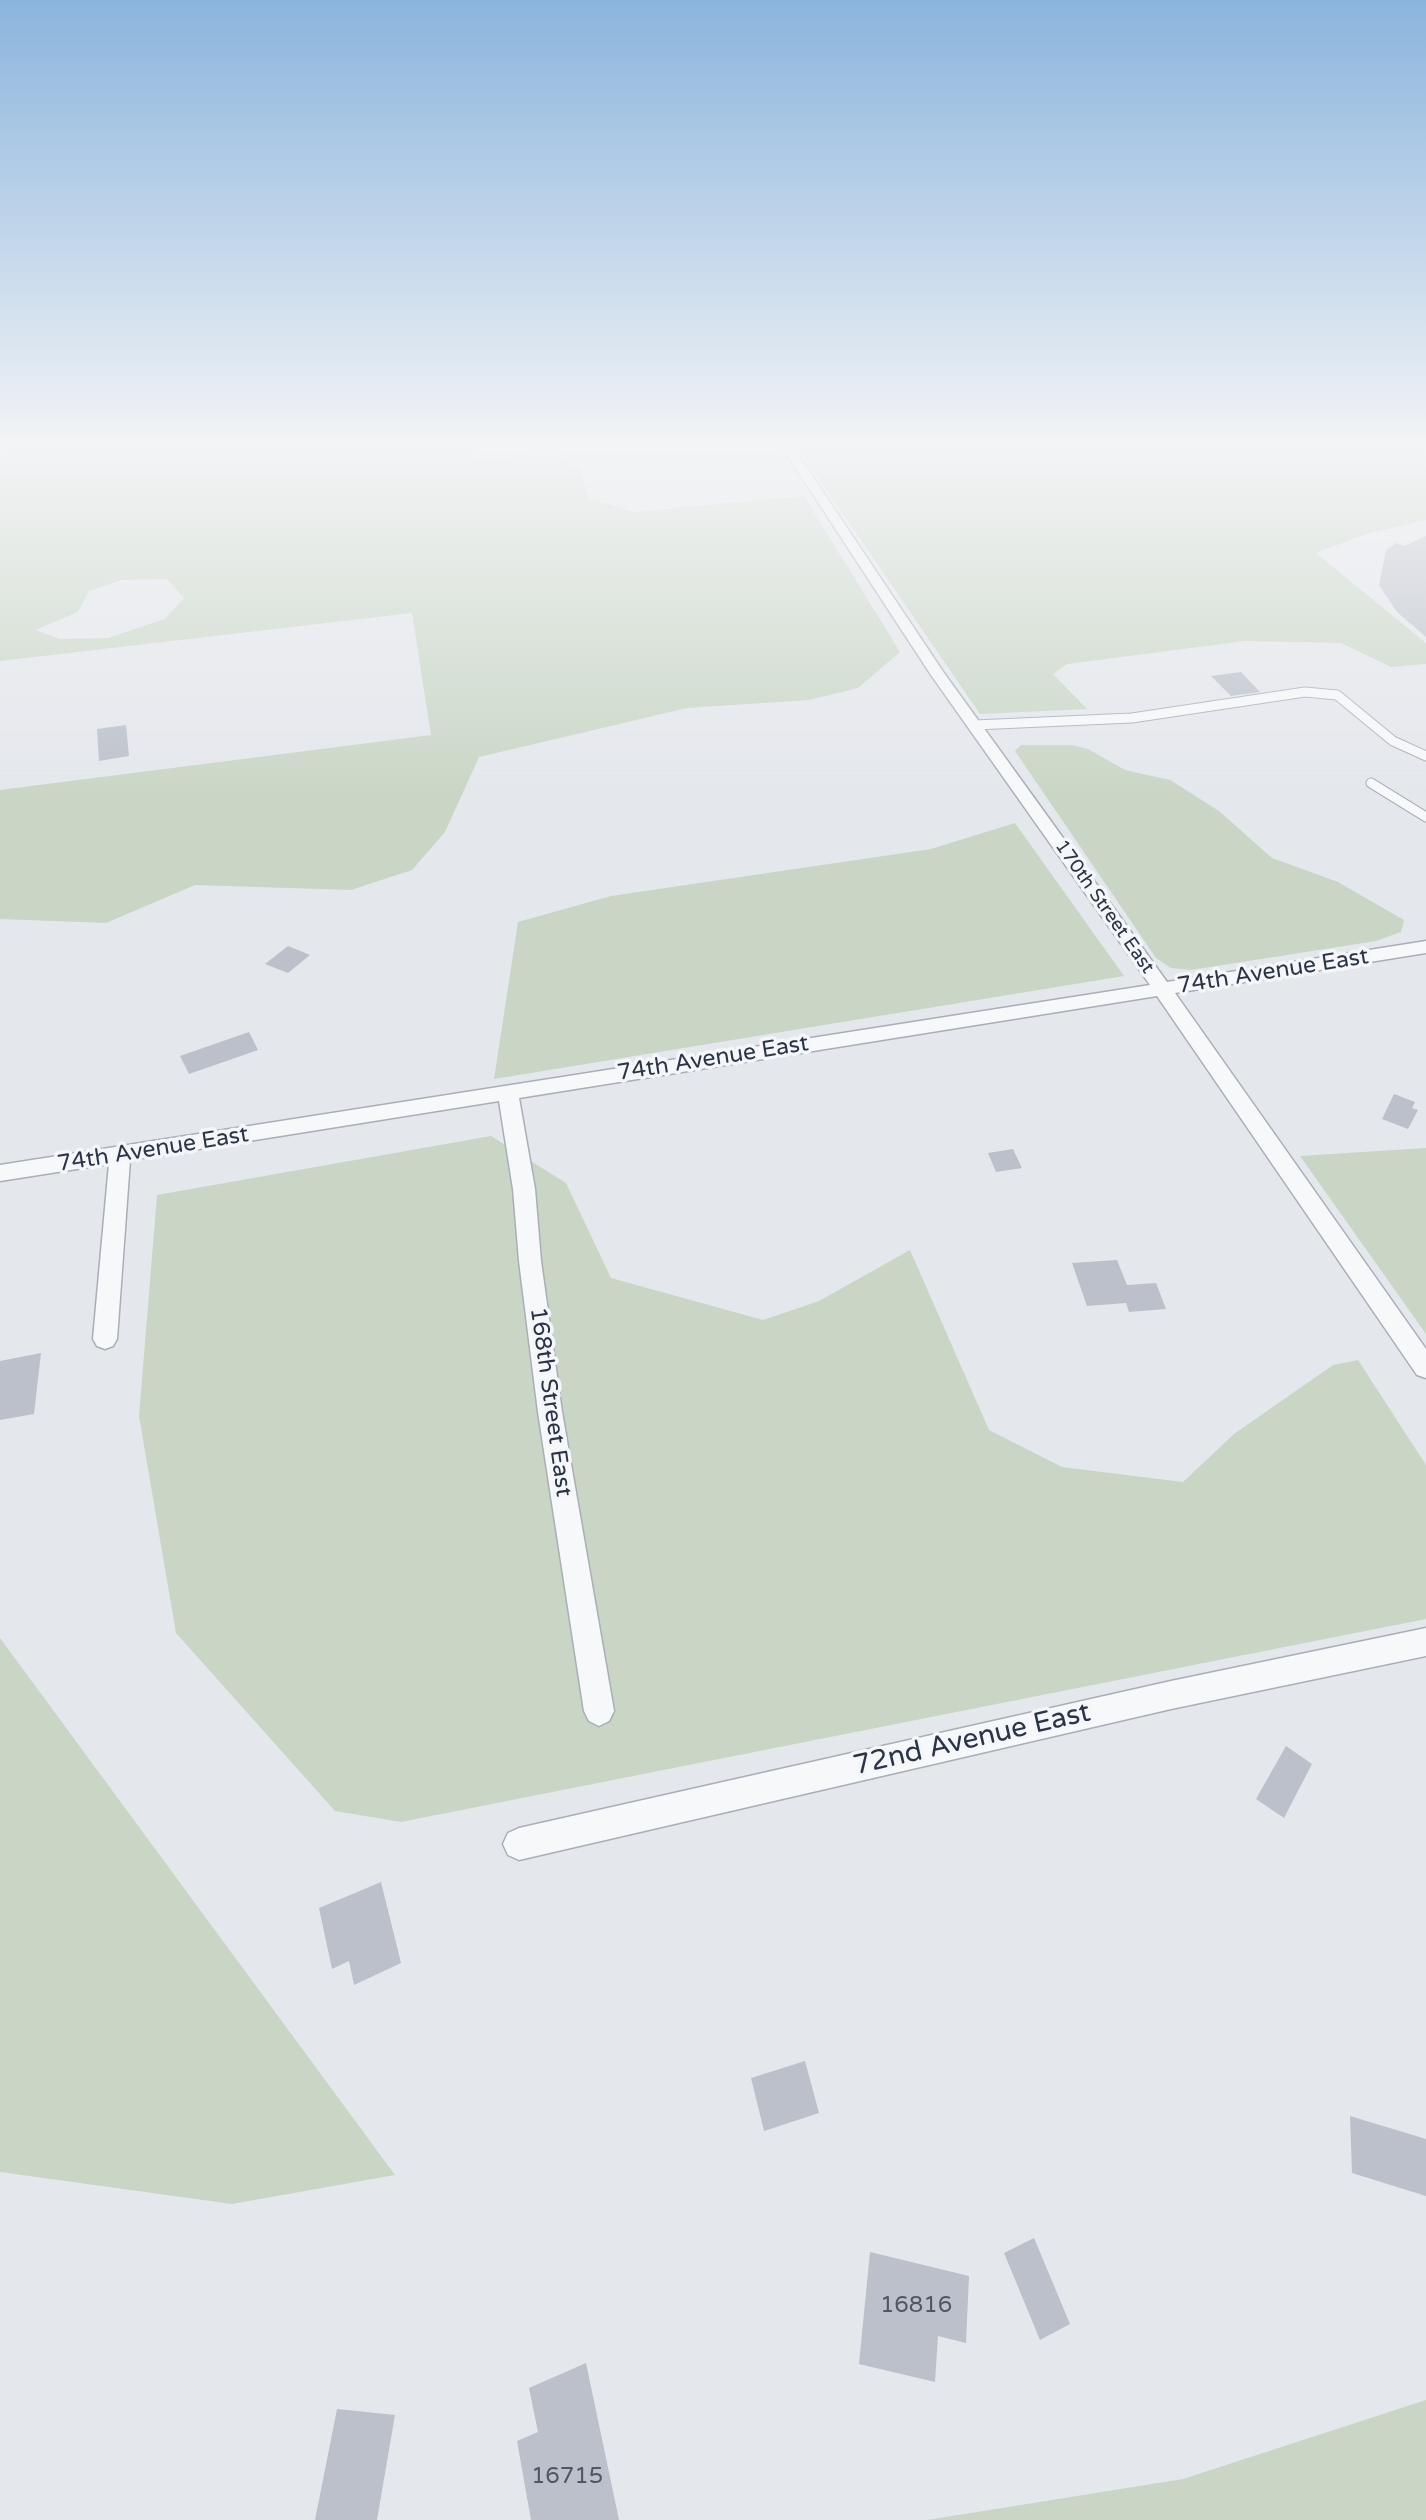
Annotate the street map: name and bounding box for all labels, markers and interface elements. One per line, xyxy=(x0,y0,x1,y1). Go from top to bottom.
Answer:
street label: 170th Street East xyxy=(1049,836,1159,978)
street label: 74th Avenue East xyxy=(1175,943,1371,1001)
street label: 74th Avenue East xyxy=(615,1030,811,1088)
street label: 74th Avenue East xyxy=(55,1121,251,1179)
street label: 168th Street East xyxy=(523,1306,577,1498)
street label: 72nd Avenue East xyxy=(850,1696,1094,1784)
house number: 16816 xyxy=(880,2292,952,2320)
house number: 16715 xyxy=(531,2463,603,2491)

